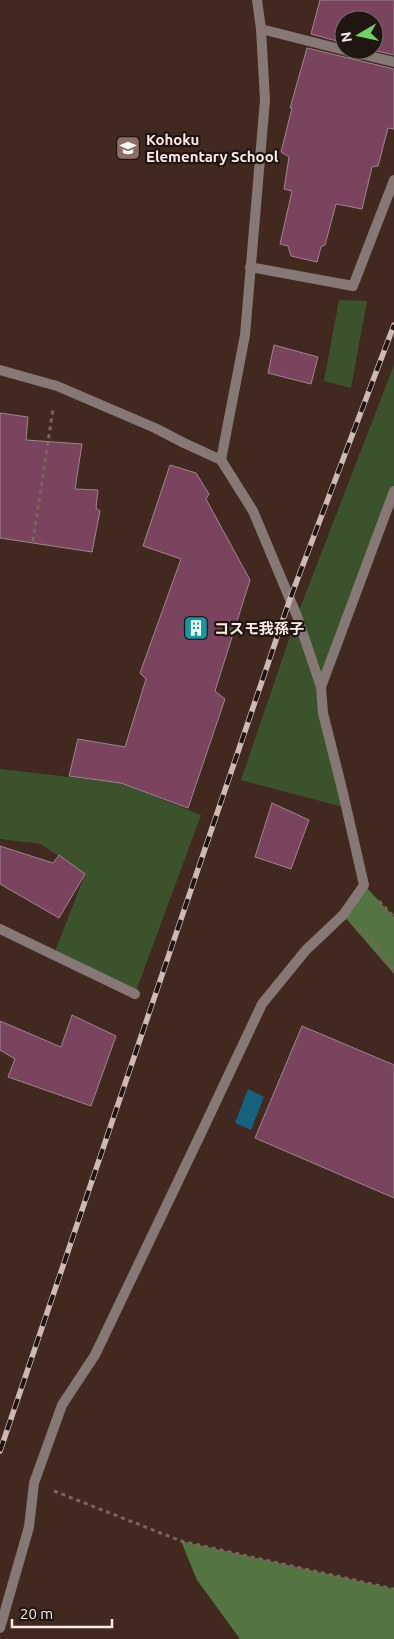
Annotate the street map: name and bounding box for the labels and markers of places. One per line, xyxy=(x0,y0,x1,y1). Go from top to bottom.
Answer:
place label: Kohoku Elementary School xyxy=(146,131,279,165)
school or university icon: Kohoku Elementary School xyxy=(115,135,141,161)
building icon: コスモ我孫子 xyxy=(183,615,209,641)
place label: コスモ我孫子 xyxy=(214,620,304,637)

